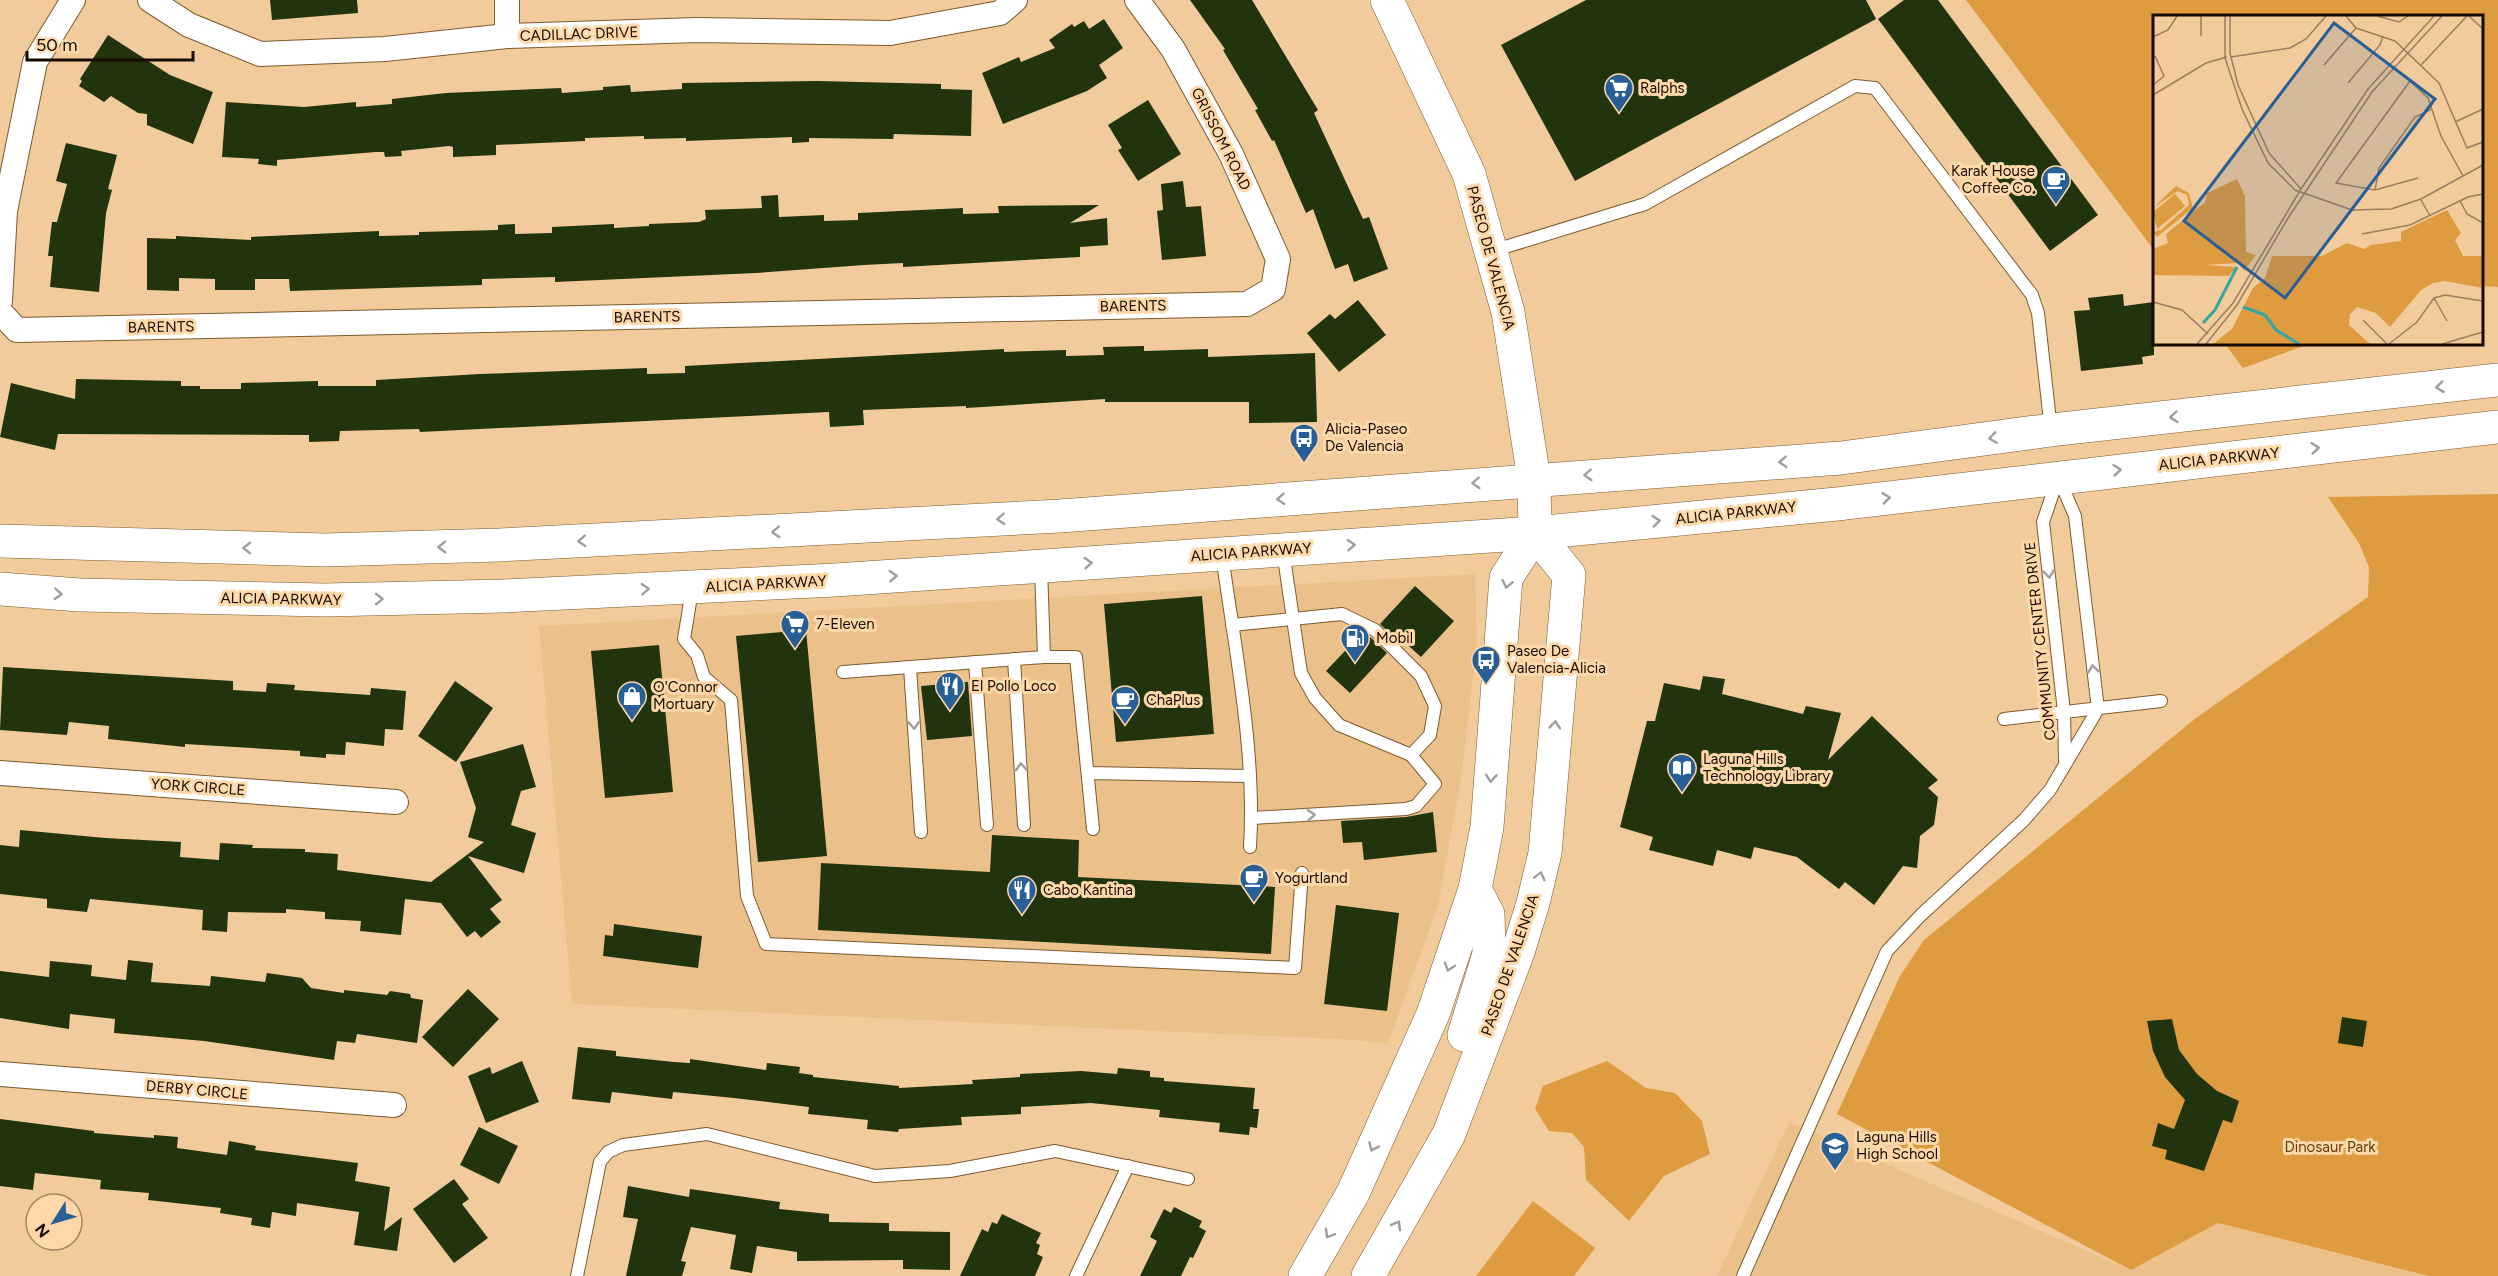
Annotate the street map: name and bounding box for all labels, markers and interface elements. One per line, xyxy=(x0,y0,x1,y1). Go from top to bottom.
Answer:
inset map xyxy=(2153,15,2483,345)
street label: CADILLAC DRIVE xyxy=(520,23,638,45)
scale bar xyxy=(27,24,194,62)
text: 50 m xyxy=(36,34,78,56)
supermarket icon: Ralphs xyxy=(1603,72,1635,114)
place label: Ralphs xyxy=(1640,79,1685,97)
street label: GRISSOM ROAD xyxy=(1187,85,1255,193)
place label: Karak House Coffee Co. xyxy=(1951,162,2035,197)
cafe icon: Karak House Coffee Co. xyxy=(2040,164,2072,206)
street label: PASEO DE VALENCIA xyxy=(1463,184,1519,332)
street label: BARENTS xyxy=(1099,296,1167,316)
street label: BARENTS xyxy=(613,307,681,327)
street label: BARENTS xyxy=(127,317,195,337)
one-way arrow xyxy=(2435,380,2444,393)
one-way arrow xyxy=(2169,410,2178,423)
place label: Alicia-Paseo De Valencia xyxy=(1325,420,1408,455)
bus stop icon: Alicia-Paseo De Valencia xyxy=(1288,422,1320,464)
one-way arrow xyxy=(1989,431,1998,443)
one-way arrow xyxy=(2310,442,2319,454)
street label: ALICIA PARKWAY xyxy=(2158,444,2280,474)
one-way arrow xyxy=(1778,455,1787,468)
one-way arrow xyxy=(2112,464,2121,477)
one-way arrow xyxy=(1584,468,1593,481)
one-way arrow xyxy=(1471,477,1480,490)
one-way arrow xyxy=(1277,492,1286,505)
one-way arrow xyxy=(1881,492,1890,505)
street label: ALICIA PARKWAY xyxy=(1675,498,1797,528)
one-way arrow xyxy=(997,513,1006,526)
one-way arrow xyxy=(1651,515,1661,528)
one-way arrow xyxy=(772,525,781,538)
one-way arrow xyxy=(577,535,586,548)
street label: ALICIA PARKWAY xyxy=(1190,539,1312,565)
one-way arrow xyxy=(1347,539,1356,552)
one-way arrow xyxy=(437,541,446,553)
street label: COMMUNITY CENTER DRIVE xyxy=(2021,541,2059,741)
one-way arrow xyxy=(242,542,251,554)
one-way arrow xyxy=(1083,557,1092,570)
one-way arrow xyxy=(889,570,898,583)
one-way arrow xyxy=(2042,570,2055,579)
street label: ALICIA PARKWAY xyxy=(705,572,827,596)
one-way arrow xyxy=(1501,579,1514,589)
one-way arrow xyxy=(640,583,649,596)
one-way arrow xyxy=(54,587,63,600)
street label: ALICIA PARKWAY xyxy=(220,589,342,609)
one-way arrow xyxy=(375,593,384,605)
supermarket icon: 7-Eleven xyxy=(779,608,811,650)
place label: 7-Eleven xyxy=(816,615,875,633)
fuel station icon: Mobil xyxy=(1339,622,1371,664)
place label: Mobil xyxy=(1376,629,1413,647)
place label: Paseo De Valencia-Alicia xyxy=(1507,642,1606,677)
bus stop icon: Paseo De Valencia-Alicia xyxy=(1470,644,1502,686)
one-way arrow xyxy=(2087,665,2100,674)
restaurant icon: El Pollo Loco xyxy=(934,670,966,712)
place label: El Pollo Loco xyxy=(971,677,1057,695)
place label: O'Connor Mortuary xyxy=(653,678,718,713)
shop icon: O'Connor Mortuary xyxy=(616,680,648,722)
cafe icon: ChaPlus xyxy=(1109,684,1141,726)
place label: ChaPlus xyxy=(1146,691,1200,709)
one-way arrow xyxy=(1548,720,1561,729)
one-way arrow xyxy=(907,721,920,730)
place label: Laguna Hills Technology Library xyxy=(1703,750,1830,785)
library icon: Laguna Hills Technology Library xyxy=(1666,752,1698,794)
one-way arrow xyxy=(1014,762,1027,771)
one-way arrow xyxy=(1485,773,1498,782)
street label: YORK CIRCLE xyxy=(150,775,246,799)
one-way arrow xyxy=(1306,808,1315,821)
cafe icon: Yogurtland xyxy=(1238,862,1270,904)
place label: Yogurtland xyxy=(1275,869,1348,887)
one-way arrow xyxy=(1532,871,1545,881)
restaurant icon: Cabo Kantina xyxy=(1006,874,1038,916)
place label: Cabo Kantina xyxy=(1043,881,1133,899)
street label: PASEO DE VALENCIA xyxy=(1477,892,1543,1038)
one-way arrow xyxy=(1443,961,1456,972)
street label: DERBY CIRCLE xyxy=(145,1077,249,1103)
place label: Laguna Hills High School xyxy=(1856,1128,1938,1163)
school or university icon: Laguna Hills High School xyxy=(1819,1130,1851,1172)
park label: Dinosaur Park xyxy=(2284,1138,2376,1156)
one-way arrow xyxy=(1369,1140,1381,1151)
north arrow xyxy=(24,1192,84,1252)
text: N xyxy=(31,1220,54,1241)
one-way arrow xyxy=(1390,1221,1401,1231)
one-way arrow xyxy=(1325,1228,1336,1239)

